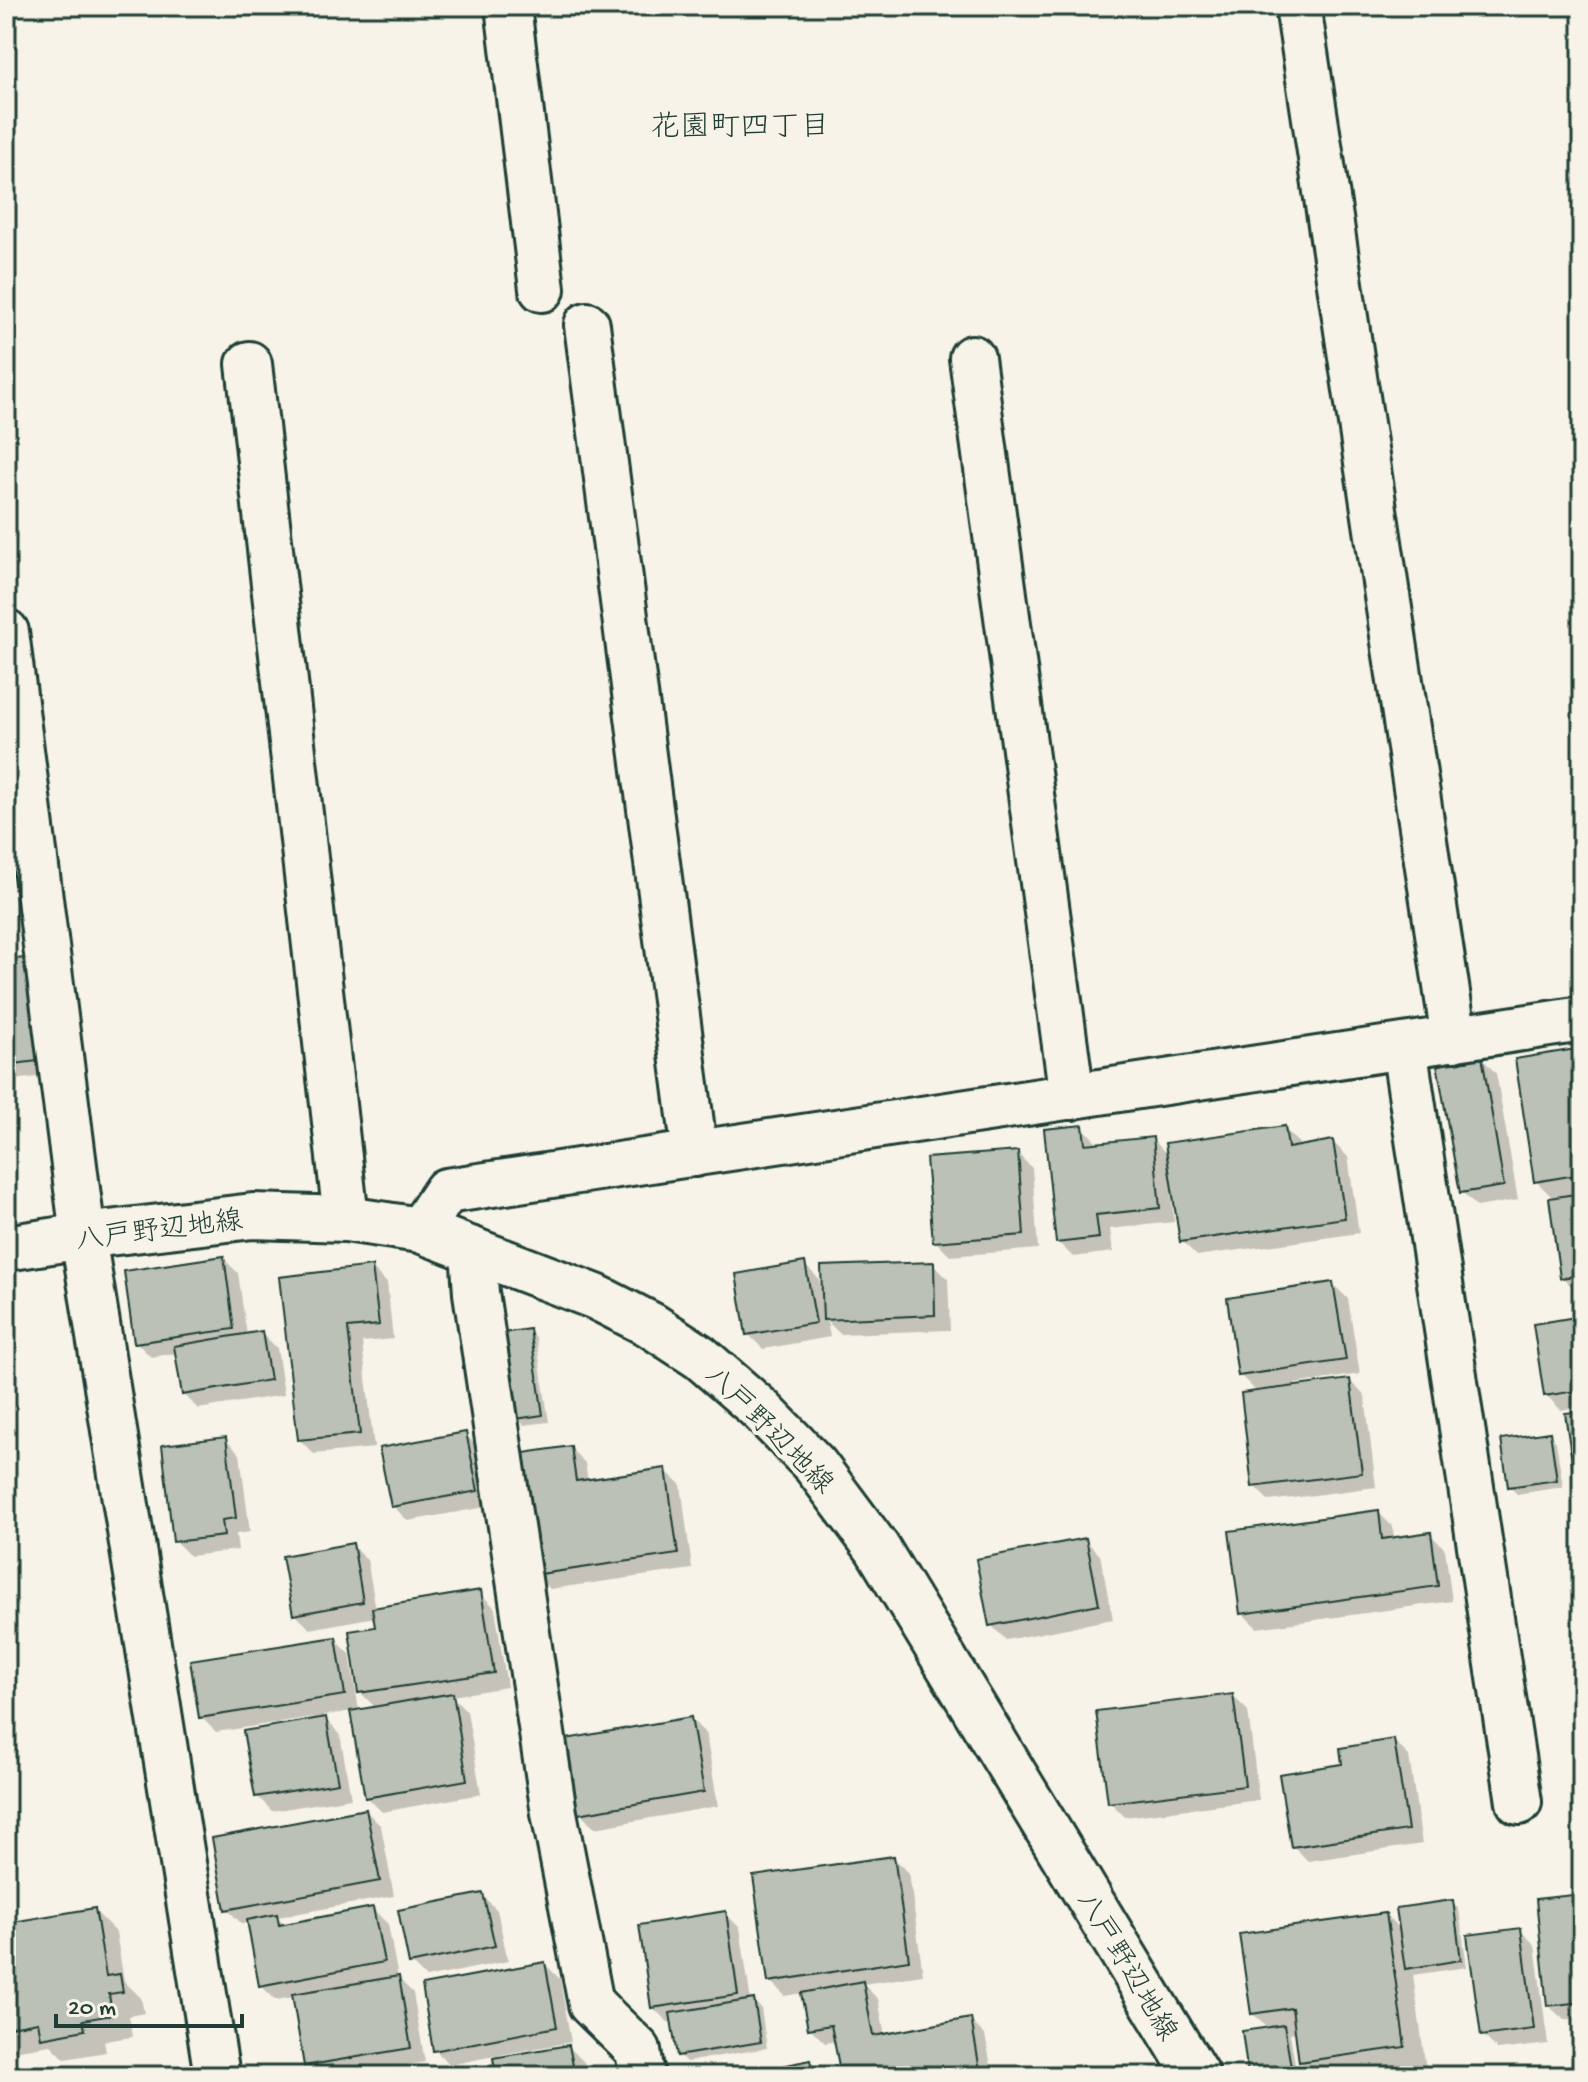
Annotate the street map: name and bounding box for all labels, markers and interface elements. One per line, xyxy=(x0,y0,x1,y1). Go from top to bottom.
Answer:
district label: 花園町四丁目 xyxy=(650,111,830,147)
street label: 八戸野辺地線 xyxy=(74,1205,245,1259)
street label: 八戸野辺地線 xyxy=(697,1359,840,1502)
street label: 八戸野辺地線 xyxy=(1068,1886,1183,2048)
scale bar xyxy=(56,1978,242,2028)
text: 20 m xyxy=(68,1995,116,2024)

